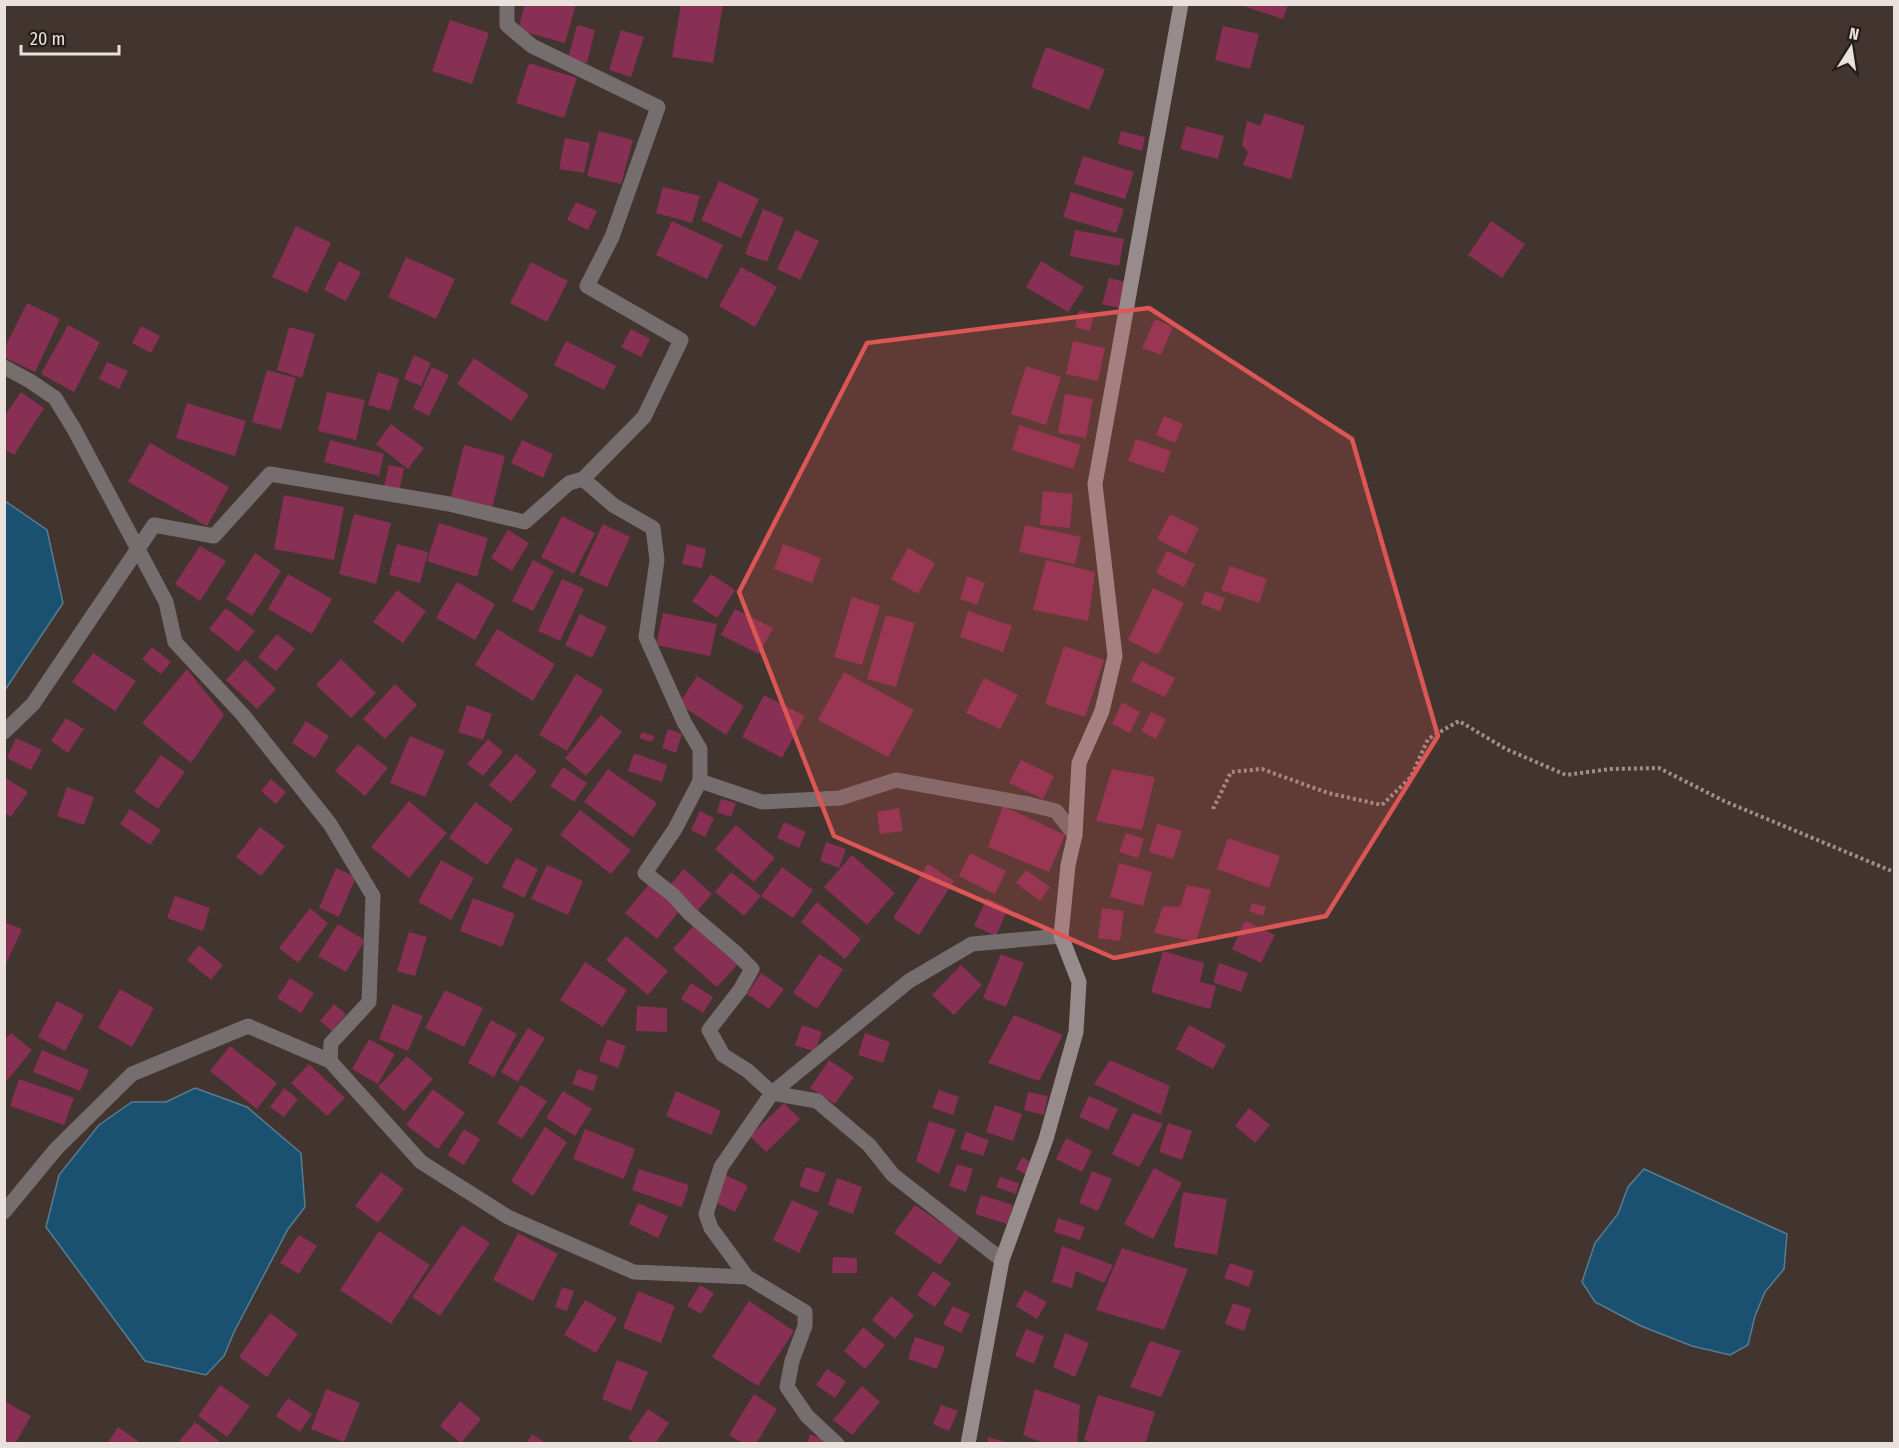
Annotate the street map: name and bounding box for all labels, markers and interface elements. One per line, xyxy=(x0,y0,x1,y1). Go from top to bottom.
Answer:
scale bar xyxy=(21,18,118,56)
north arrow xyxy=(1821,18,1881,78)
text: N xyxy=(1847,24,1861,44)
text: 20 m xyxy=(30,28,65,50)

